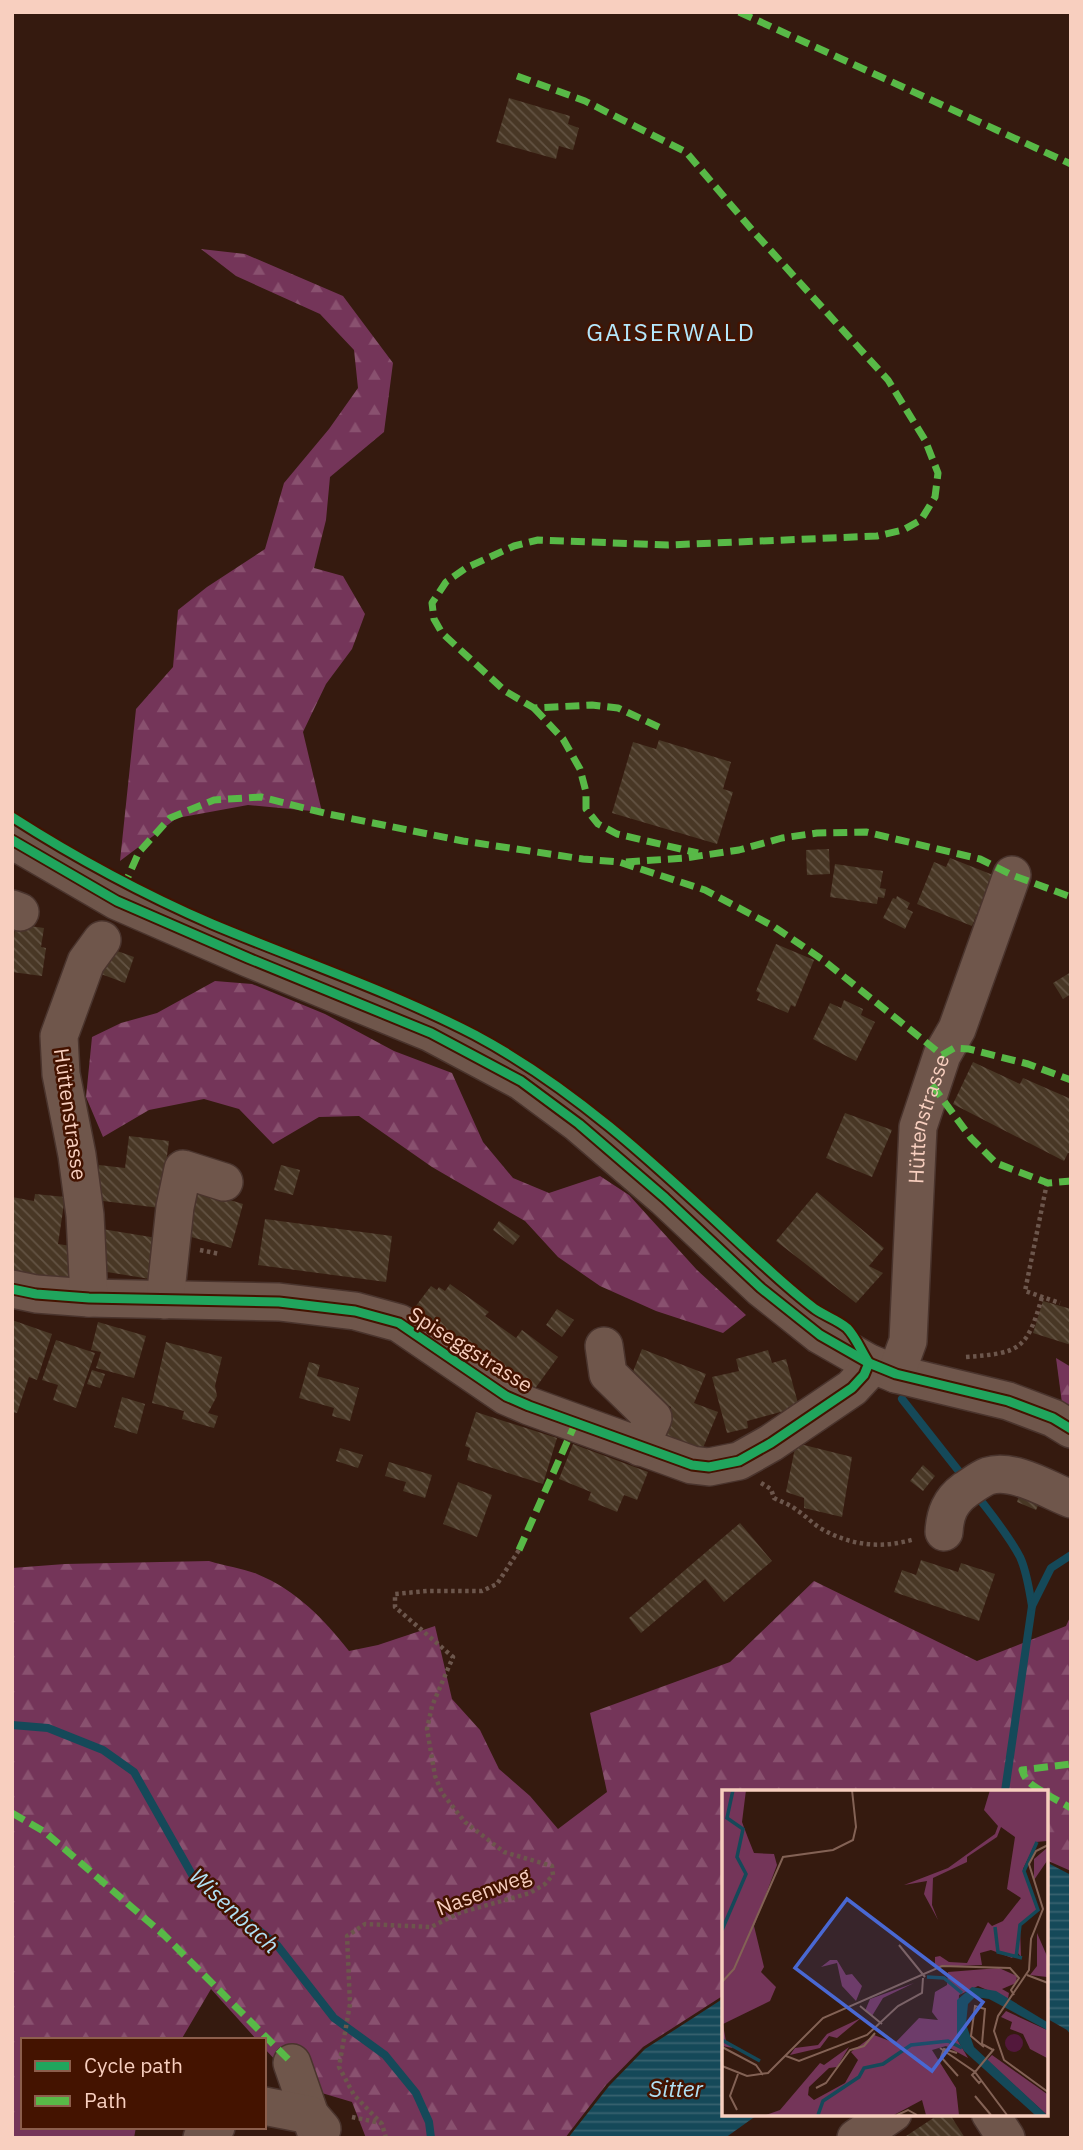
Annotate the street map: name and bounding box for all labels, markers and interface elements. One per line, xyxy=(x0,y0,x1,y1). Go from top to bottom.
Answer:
district label: GAISERWALD xyxy=(586,316,756,348)
street label: Hüttenstrasse xyxy=(48,1046,94,1182)
street label: Hüttenstrasse xyxy=(901,1050,955,1184)
street label: Spiseggstrasse xyxy=(403,1300,539,1398)
inset map xyxy=(722,1790,1048,2115)
street label: Nasenweg xyxy=(432,1860,534,1922)
water label: Wisenbach xyxy=(184,1861,286,1959)
legend xyxy=(21,2038,266,2129)
text: Cycle path xyxy=(84,2051,183,2079)
water label: Sitter xyxy=(649,2073,704,2103)
text: Path xyxy=(84,2086,127,2114)

